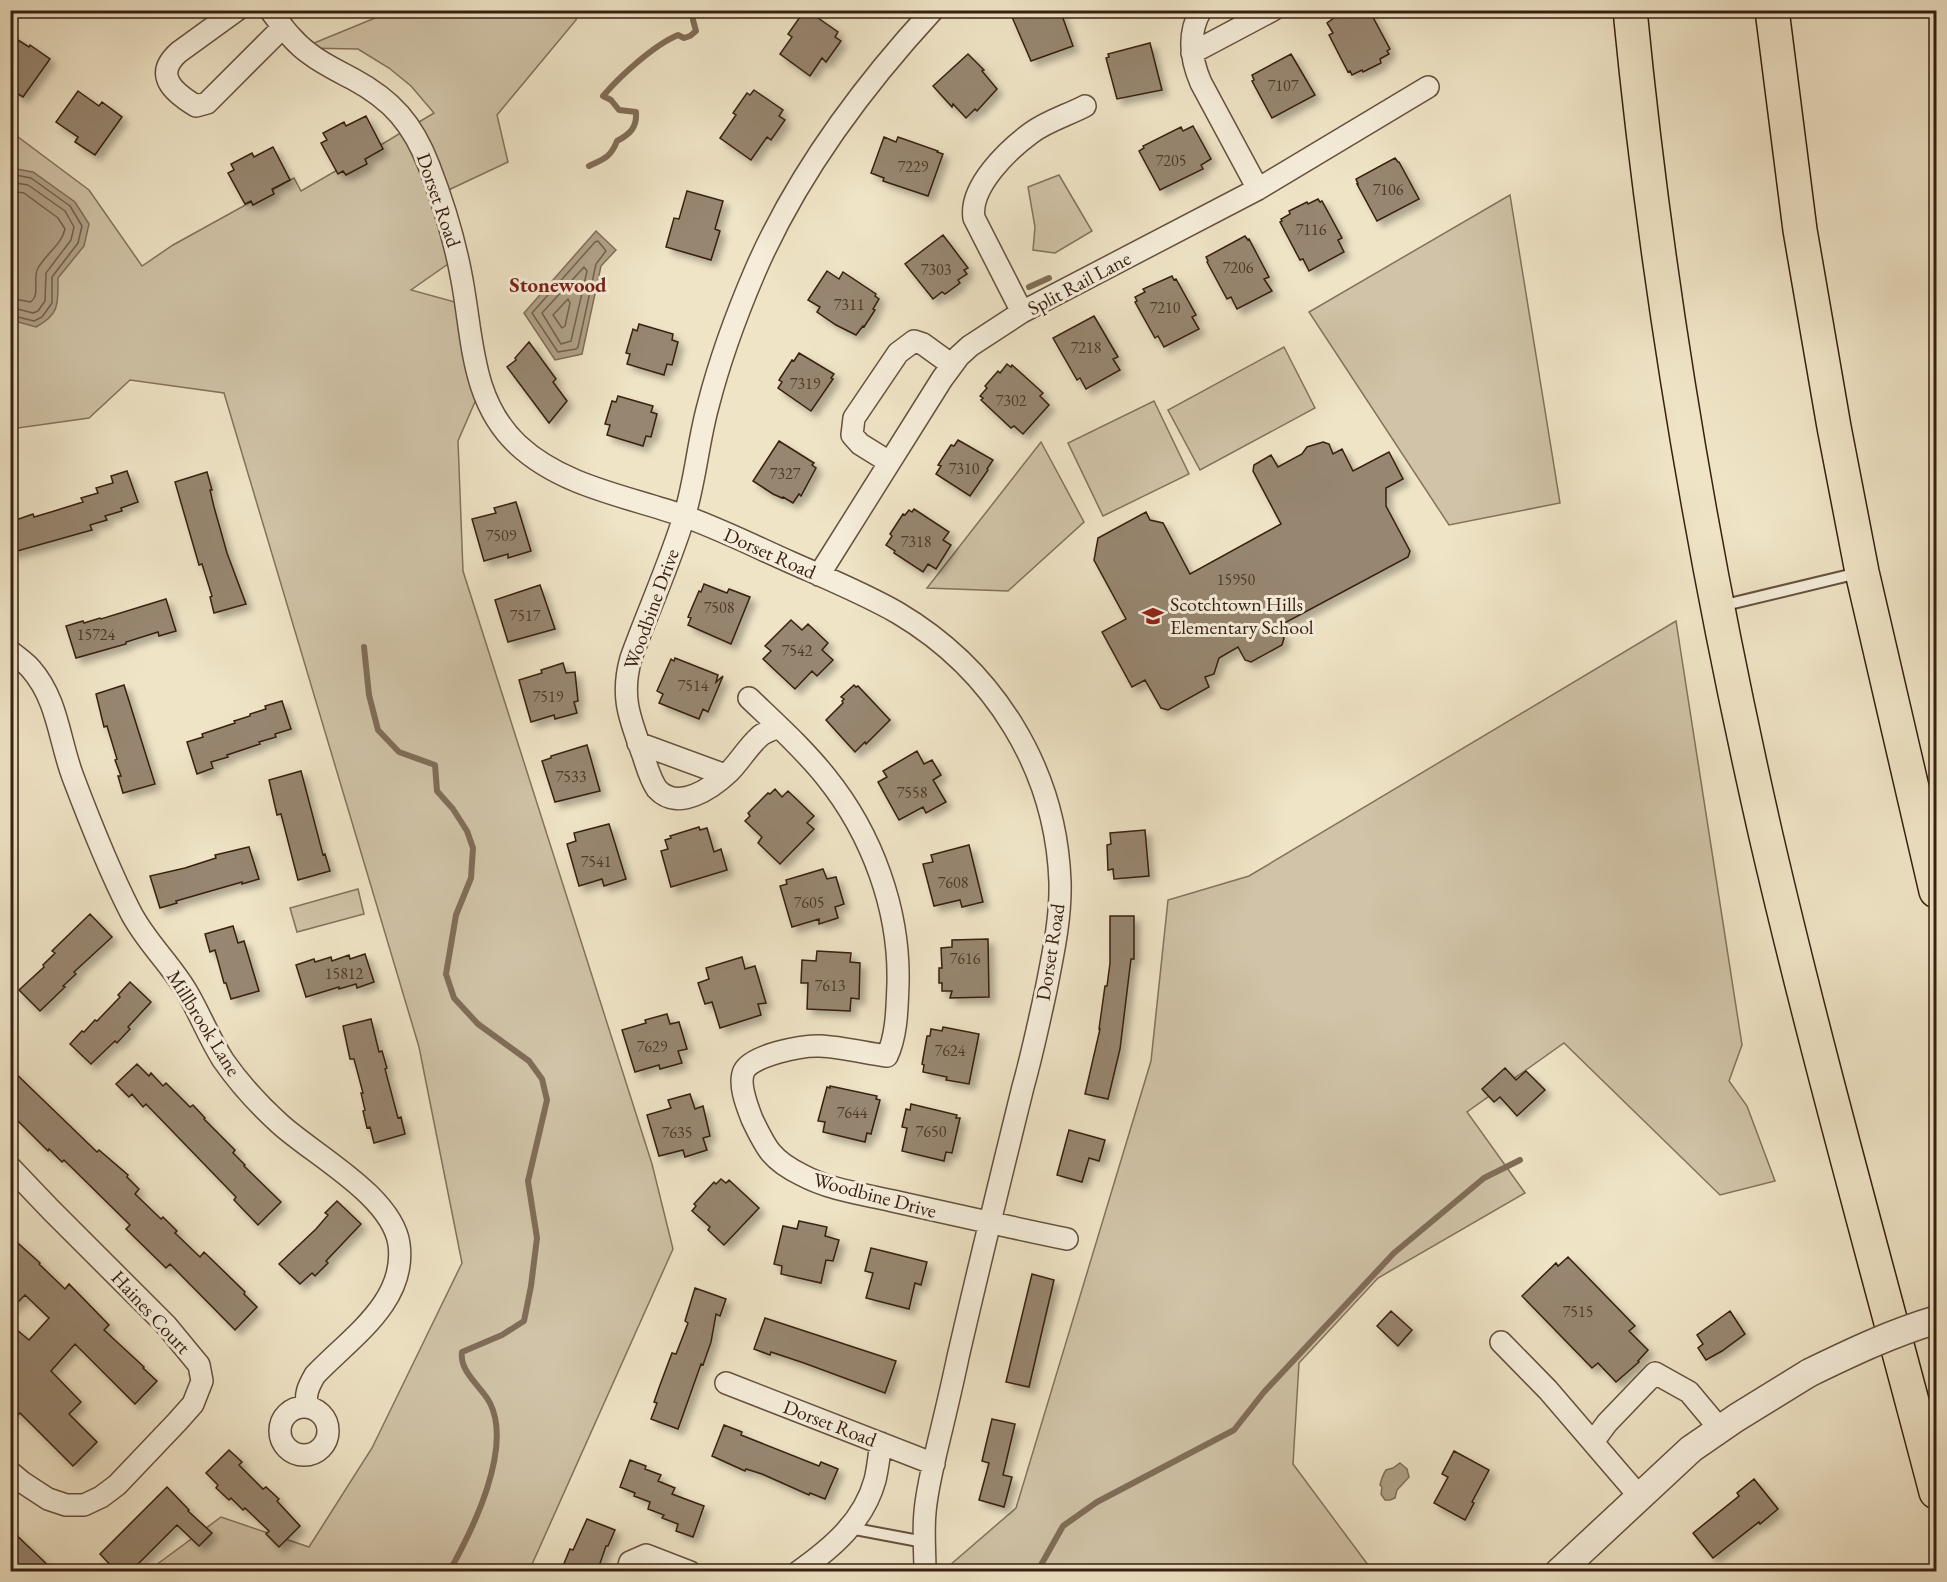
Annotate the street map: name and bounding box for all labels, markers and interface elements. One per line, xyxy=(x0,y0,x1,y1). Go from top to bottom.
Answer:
house number: 7107 xyxy=(1268,75,1299,96)
street label: Dorset Road xyxy=(411,149,468,251)
house number: 7205 xyxy=(1156,150,1186,171)
house number: 7229 xyxy=(898,156,929,177)
house number: 7106 xyxy=(1373,179,1404,200)
house number: 7116 xyxy=(1296,219,1327,240)
street label: Split Rail Lane xyxy=(1023,245,1135,321)
house number: 7206 xyxy=(1223,257,1254,278)
house number: 7303 xyxy=(921,259,952,280)
district label: Stonewood xyxy=(509,271,607,298)
house number: 7311 xyxy=(834,294,864,315)
house number: 7210 xyxy=(1150,297,1181,318)
house number: 7218 xyxy=(1071,337,1102,358)
house number: 7319 xyxy=(790,373,821,394)
house number: 7302 xyxy=(996,390,1027,411)
house number: 7310 xyxy=(949,458,980,479)
house number: 7327 xyxy=(770,463,801,484)
street label: Dorset Road xyxy=(720,521,821,585)
house number: 7509 xyxy=(486,525,517,546)
house number: 7318 xyxy=(901,531,932,552)
street label: Woodbine Drive xyxy=(617,545,685,673)
house number: 15950 xyxy=(1217,569,1256,590)
place label: Scotchtown Hills Elementary School xyxy=(1170,591,1314,640)
house number: 7508 xyxy=(704,597,735,618)
school or university icon: Scotchtown Hills Elementary School xyxy=(1141,604,1165,628)
house number: 7517 xyxy=(510,605,541,626)
house number: 15724 xyxy=(77,624,116,645)
house number: 7542 xyxy=(782,640,813,661)
house number: 7514 xyxy=(678,675,709,696)
house number: 7519 xyxy=(533,686,564,707)
house number: 7533 xyxy=(556,766,587,787)
house number: 7558 xyxy=(897,782,928,803)
house number: 7541 xyxy=(581,851,611,872)
house number: 7608 xyxy=(938,872,969,893)
house number: 7605 xyxy=(794,892,824,913)
street label: Dorset Road xyxy=(1029,901,1071,1002)
house number: 7616 xyxy=(950,948,981,969)
house number: 15812 xyxy=(325,963,364,984)
street label: Millbrook Lane xyxy=(161,965,247,1081)
house number: 7613 xyxy=(815,975,846,996)
house number: 7629 xyxy=(637,1036,668,1057)
house number: 7624 xyxy=(935,1040,966,1061)
house number: 7644 xyxy=(837,1102,868,1123)
house number: 7650 xyxy=(916,1121,947,1142)
house number: 7635 xyxy=(662,1122,692,1143)
street label: Woodbine Drive xyxy=(811,1166,940,1224)
street label: Haines Court xyxy=(106,1265,197,1360)
house number: 7515 xyxy=(1563,1301,1593,1322)
street label: Dorset Road xyxy=(780,1393,881,1453)

